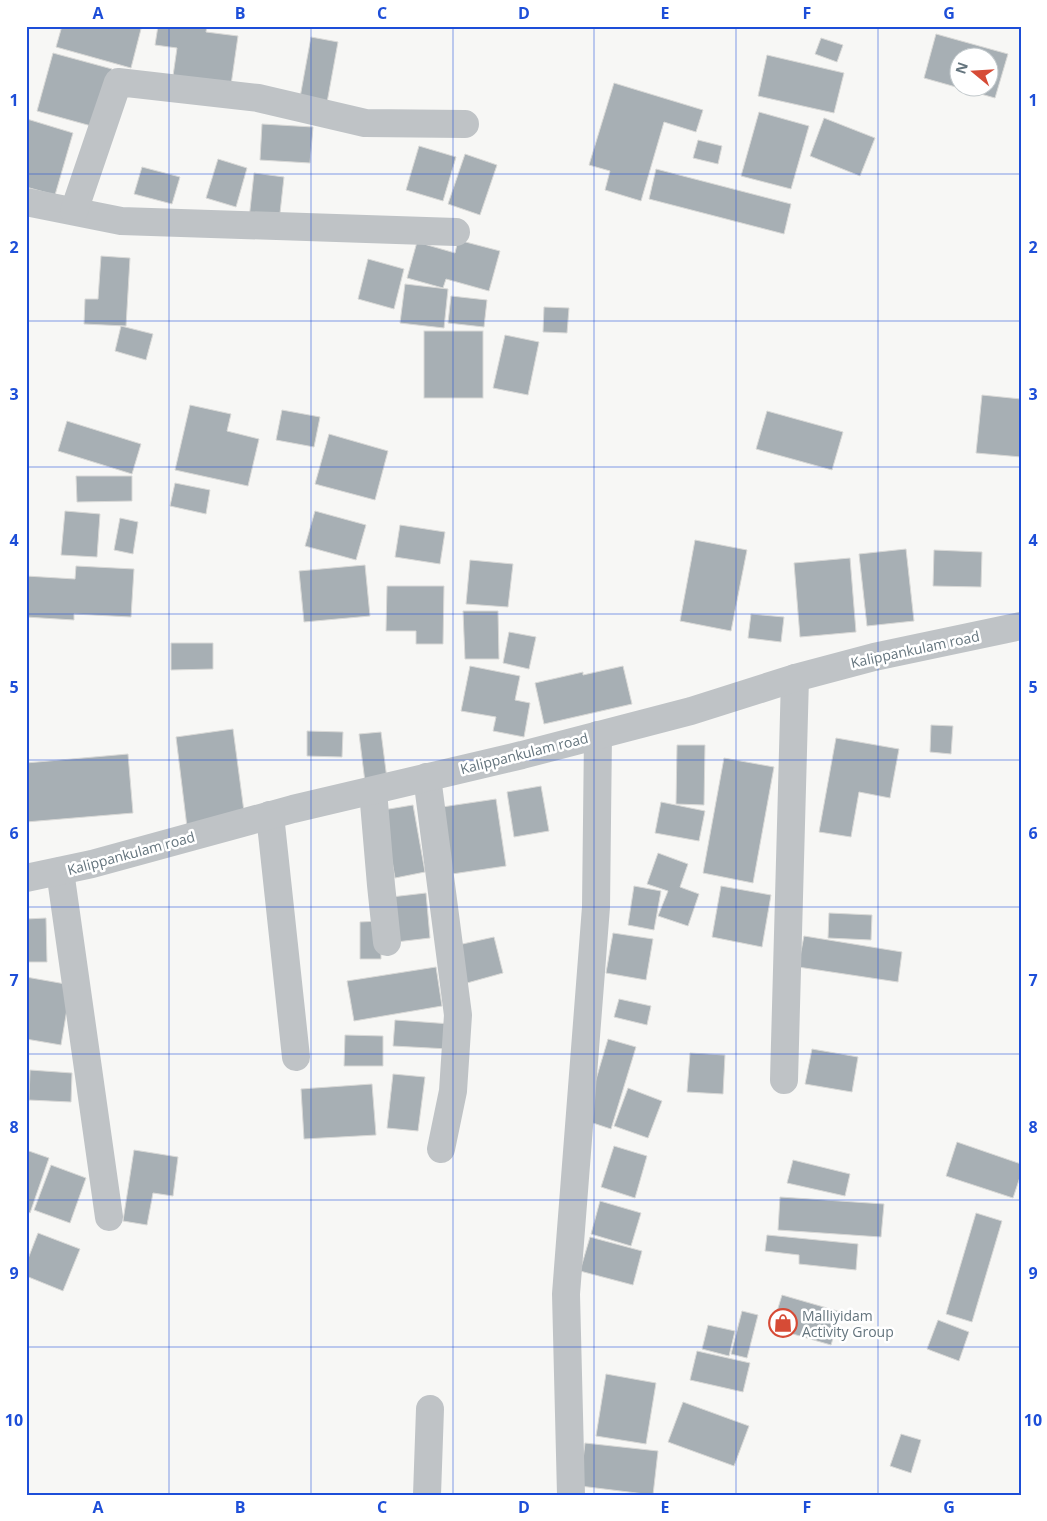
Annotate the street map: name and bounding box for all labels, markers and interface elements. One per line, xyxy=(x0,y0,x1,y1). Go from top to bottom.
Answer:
text: A xyxy=(92,2,104,24)
text: B xyxy=(235,2,245,24)
text: C xyxy=(377,2,387,24)
text: D xyxy=(518,2,530,24)
text: E xyxy=(661,2,670,24)
text: F xyxy=(803,2,811,24)
text: G xyxy=(943,2,955,24)
north arrow xyxy=(950,48,1000,98)
text: N xyxy=(950,59,972,76)
text: 1 xyxy=(9,89,19,111)
text: 1 xyxy=(1028,89,1038,111)
text: 2 xyxy=(9,236,19,258)
text: 2 xyxy=(1028,236,1038,258)
text: 3 xyxy=(9,383,19,405)
text: 3 xyxy=(1028,383,1038,405)
text: 4 xyxy=(9,529,19,551)
text: 4 xyxy=(1028,529,1038,551)
street label: Kalippankulam road xyxy=(849,626,981,672)
text: 5 xyxy=(9,676,19,698)
text: 5 xyxy=(1028,676,1038,698)
street label: Kalippankulam road xyxy=(458,728,590,778)
text: 6 xyxy=(9,822,19,844)
text: 6 xyxy=(1028,822,1038,844)
street label: Kalippankulam road xyxy=(65,827,197,879)
text: 7 xyxy=(9,969,19,991)
text: 7 xyxy=(1028,969,1038,991)
text: 8 xyxy=(9,1116,19,1138)
text: 8 xyxy=(1028,1116,1038,1138)
text: 9 xyxy=(9,1262,19,1284)
text: 9 xyxy=(1028,1262,1038,1284)
place label: Malliyidam Activity Group xyxy=(802,1306,894,1341)
shop icon: Malliyidam Activity Group xyxy=(768,1308,798,1338)
text: 10 xyxy=(5,1409,23,1431)
text: 10 xyxy=(1024,1409,1042,1431)
text: A xyxy=(92,1496,104,1518)
text: B xyxy=(235,1496,245,1518)
text: C xyxy=(377,1496,387,1518)
text: D xyxy=(518,1496,530,1518)
text: E xyxy=(661,1496,670,1518)
text: F xyxy=(803,1496,811,1518)
text: G xyxy=(943,1496,955,1518)

